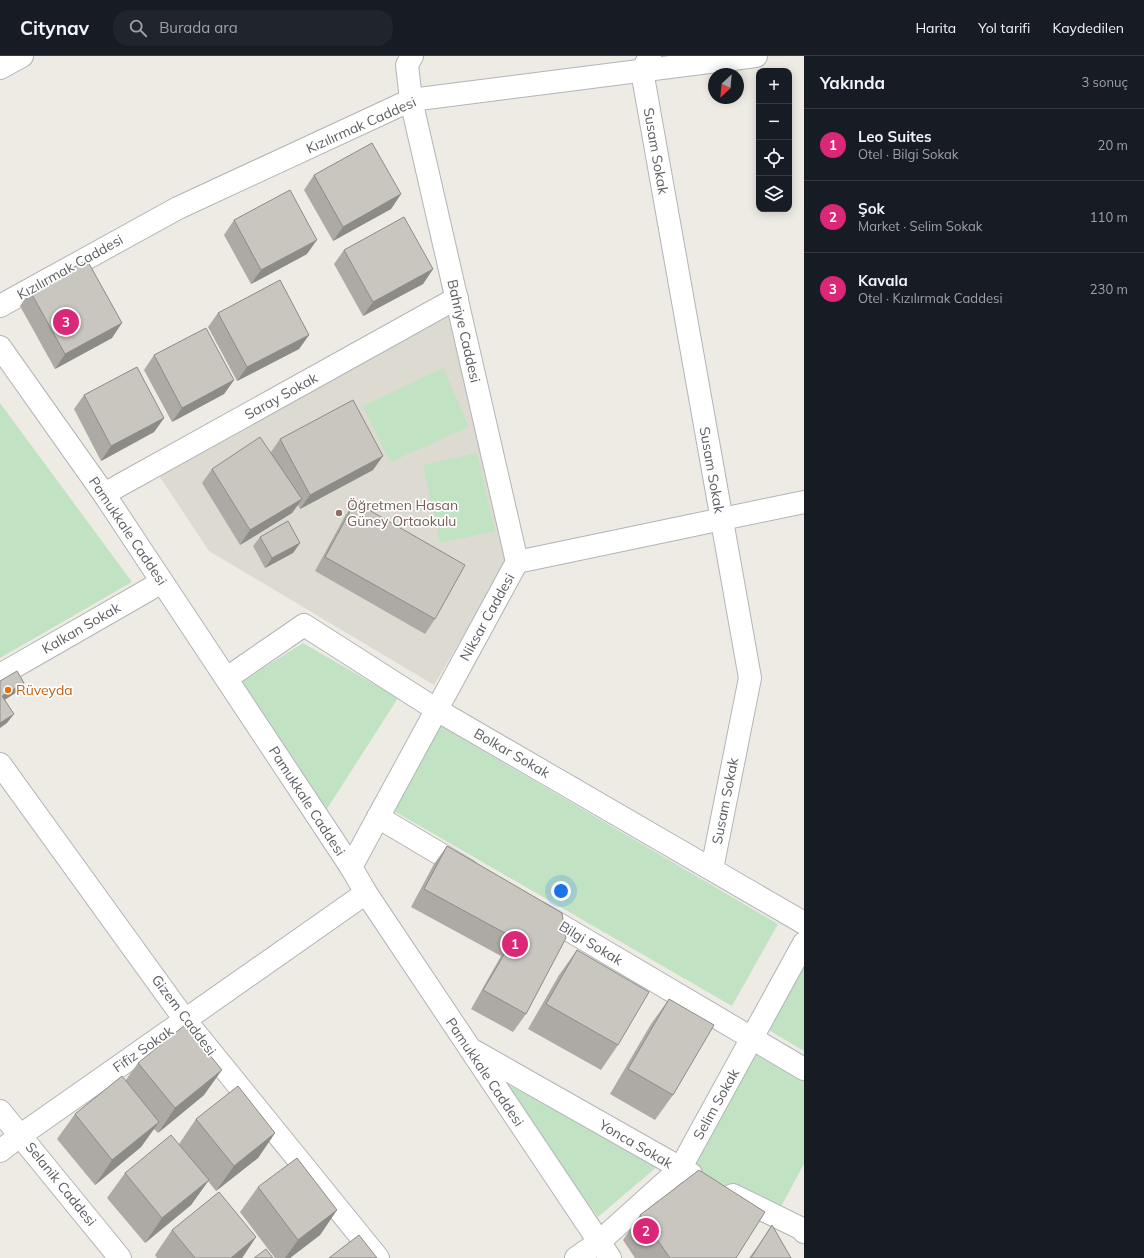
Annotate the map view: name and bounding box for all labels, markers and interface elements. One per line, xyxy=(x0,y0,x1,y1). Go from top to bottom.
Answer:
search box xyxy=(113,10,393,46)
text: Citynav xyxy=(20,16,89,40)
icon: search xyxy=(127,17,149,39)
text: Burada ara xyxy=(159,18,238,37)
text: Harita xyxy=(915,19,956,37)
text: Yol tarifi xyxy=(978,19,1030,37)
text: Kaydedilen xyxy=(1052,19,1124,37)
north arrow xyxy=(708,68,744,104)
map controls xyxy=(756,68,792,212)
button: + xyxy=(756,68,792,104)
text: Yakında xyxy=(820,72,885,93)
text: 3 sonuç xyxy=(1081,74,1128,90)
street label: Kızılırmak Caddesi xyxy=(303,93,419,157)
button: − xyxy=(756,104,792,140)
street label: Susam Sokak xyxy=(640,106,673,196)
text: Leo Suites xyxy=(858,127,931,146)
text: 1 xyxy=(829,137,837,153)
text: 20 m xyxy=(1098,137,1128,153)
button: locate xyxy=(756,140,792,176)
text: Otel · Bilgi Sokak xyxy=(858,146,959,162)
button: layers xyxy=(756,176,792,212)
text: Şok xyxy=(858,199,885,218)
text: 2 xyxy=(829,209,837,225)
text: 110 m xyxy=(1090,209,1128,225)
text: Market · Selim Sokak xyxy=(858,218,983,234)
street label: Kızılırmak Caddesi xyxy=(14,230,126,304)
text: Kavala xyxy=(858,271,908,290)
street label: Bahriye Caddesi xyxy=(443,278,485,384)
text: 3 xyxy=(829,281,837,297)
text: 230 m xyxy=(1090,281,1128,297)
text: Otel · Kızılırmak Caddesi xyxy=(858,290,1003,306)
pin: 3 xyxy=(53,307,79,337)
street label: Saray Sokak xyxy=(241,368,321,424)
street label: Susam Sokak xyxy=(696,425,729,515)
street label: Pamukkale Caddesi xyxy=(85,473,171,589)
place label: Öğretmen Hasan Güney Ortaokulu xyxy=(347,496,458,530)
marker: Öğretmen Hasan Güney Ortaokulu xyxy=(334,508,344,518)
street label: Niksar Caddesi xyxy=(456,570,518,664)
street label: Kalkan Sokak xyxy=(39,598,124,658)
place label: Rüveyda xyxy=(16,681,73,699)
marker: Rüveyda xyxy=(3,685,13,695)
street label: Bolkar Sokak xyxy=(471,724,554,782)
street label: Pamukkale Caddesi xyxy=(265,743,349,859)
street label: Susam Sokak xyxy=(708,756,742,846)
your location xyxy=(551,881,571,901)
street label: Bilgi Sokak xyxy=(556,917,627,969)
pin: 1 xyxy=(502,929,528,959)
street label: Gizem Caddesi xyxy=(148,971,220,1059)
street label: Pamukkale Caddesi xyxy=(442,1014,528,1130)
street label: Fifiz Sokak xyxy=(109,1021,177,1076)
street label: Selim Sokak xyxy=(689,1065,743,1143)
street label: Yonca Sokak xyxy=(595,1115,677,1173)
street label: Selanik Caddesi xyxy=(22,1138,100,1230)
pin: 2 xyxy=(633,1216,659,1246)

